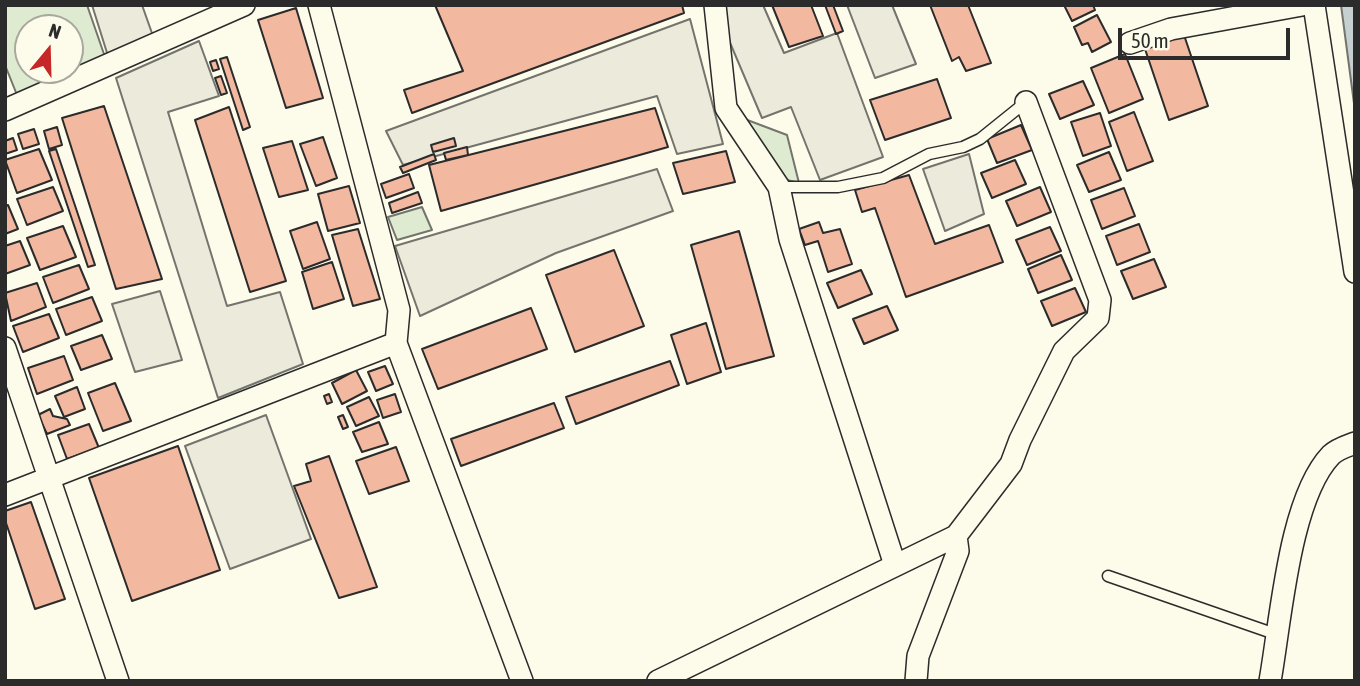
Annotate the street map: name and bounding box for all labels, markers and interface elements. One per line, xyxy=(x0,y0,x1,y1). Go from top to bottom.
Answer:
north arrow xyxy=(14,14,84,84)
scale bar xyxy=(1122,14,1294,58)
text: N xyxy=(46,19,64,43)
text: 50 m xyxy=(1131,28,1169,52)

